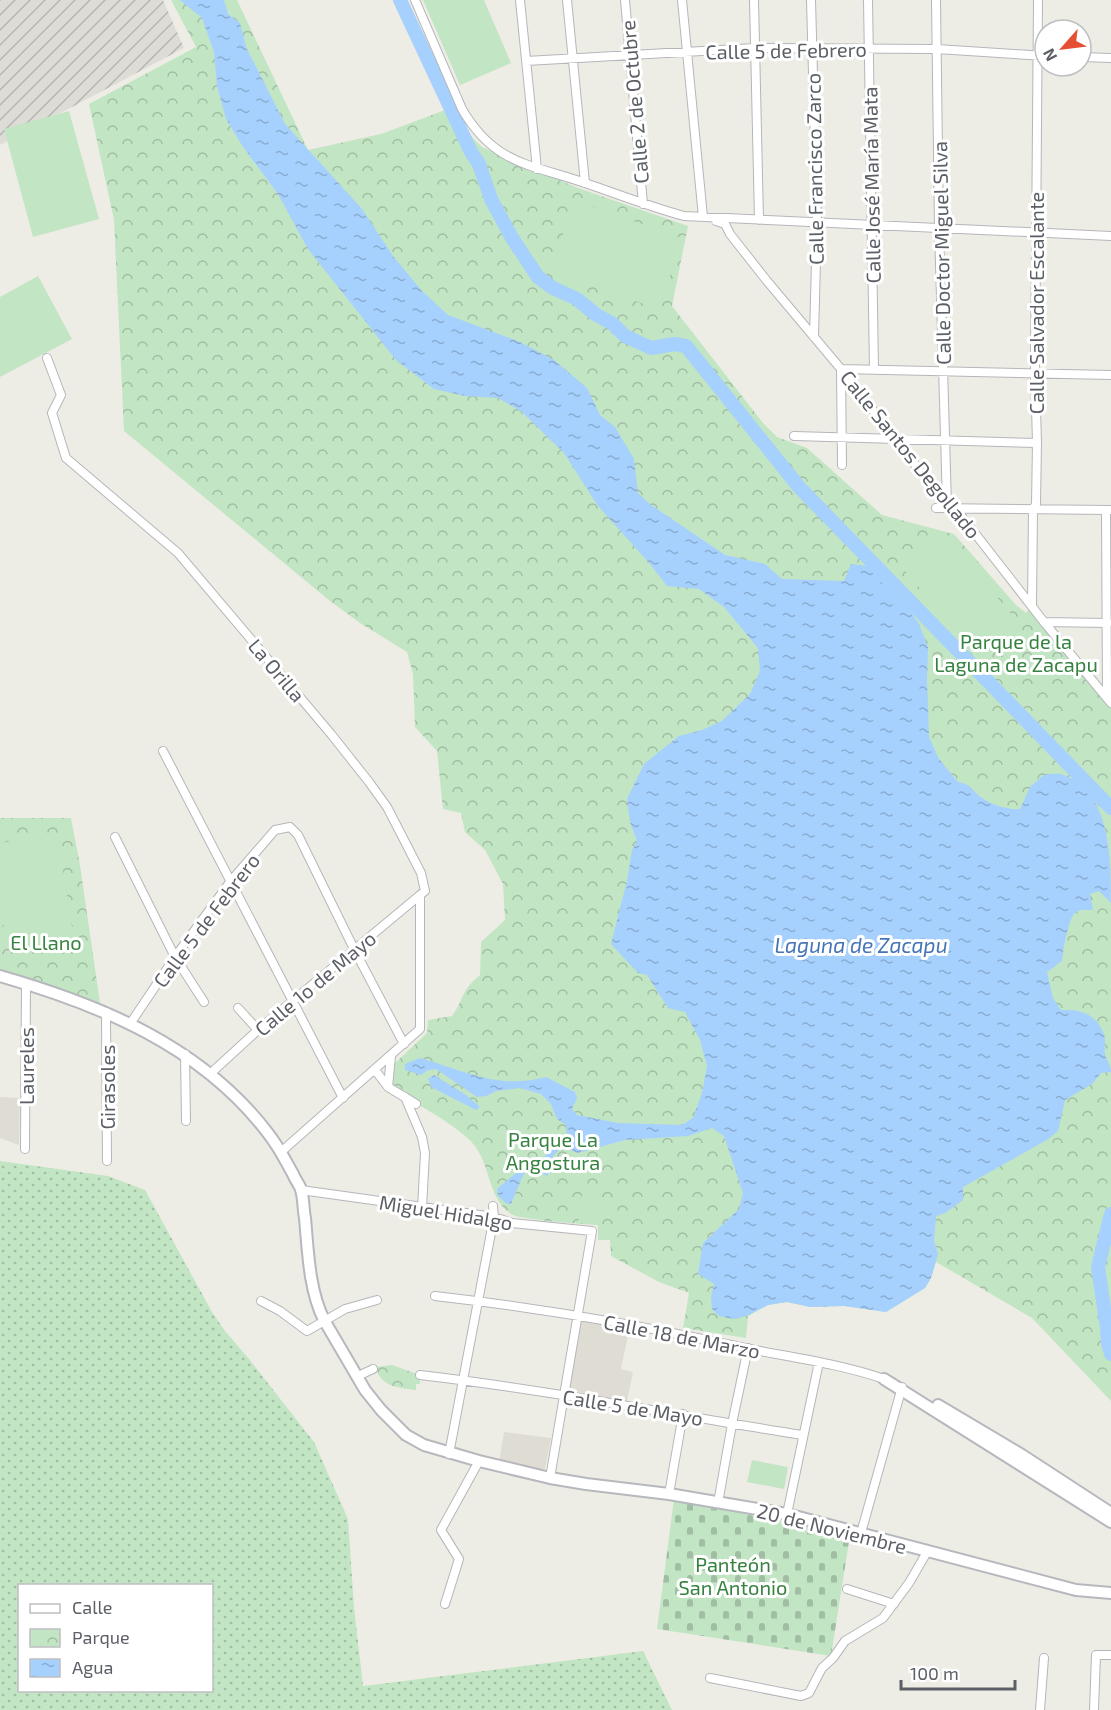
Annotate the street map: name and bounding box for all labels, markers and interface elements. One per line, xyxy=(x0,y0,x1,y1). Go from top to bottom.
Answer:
north arrow xyxy=(1033,18,1093,78)
street label: Calle 2 de Octubre xyxy=(615,19,653,185)
street label: Calle 5 de Febrero xyxy=(705,37,867,63)
text: N xyxy=(1038,46,1060,65)
street label: Calle Francisco Zarco xyxy=(800,73,828,265)
street label: Calle José María Mata xyxy=(857,86,885,284)
street label: Calle Doctor Miguel Silva xyxy=(927,141,955,365)
street label: Calle Salvador Escalante xyxy=(1024,192,1048,414)
street label: Calle Santos Degollado xyxy=(836,365,986,543)
park label: Parque de la Laguna de Zacapu xyxy=(934,629,1098,676)
street label: La Orilla xyxy=(244,634,310,706)
street label: Calle 5 de Febrero xyxy=(148,848,264,992)
street label: Calle 1o de Mayo xyxy=(250,926,380,1040)
park label: El Llano xyxy=(10,930,82,954)
water label: Laguna de Zacapu xyxy=(774,932,948,957)
street label: Laureles xyxy=(14,1027,38,1105)
street label: Girasoles xyxy=(95,1045,119,1129)
park label: Parque La Angostura xyxy=(506,1127,600,1174)
street label: Miguel Hidalgo xyxy=(378,1190,514,1234)
street label: Calle 18 de Marzo xyxy=(602,1309,762,1363)
street label: Calle 5 de Mayo xyxy=(561,1384,705,1430)
street label: 20 de Noviembre xyxy=(755,1498,909,1558)
park label: Panteón San Antonio xyxy=(679,1552,787,1599)
legend xyxy=(18,1584,213,1692)
text: Calle xyxy=(72,1596,113,1618)
text: Parque xyxy=(72,1626,130,1648)
scale bar xyxy=(901,1653,1015,1691)
text: Agua xyxy=(72,1656,113,1678)
text: 100 m xyxy=(910,1662,959,1684)

